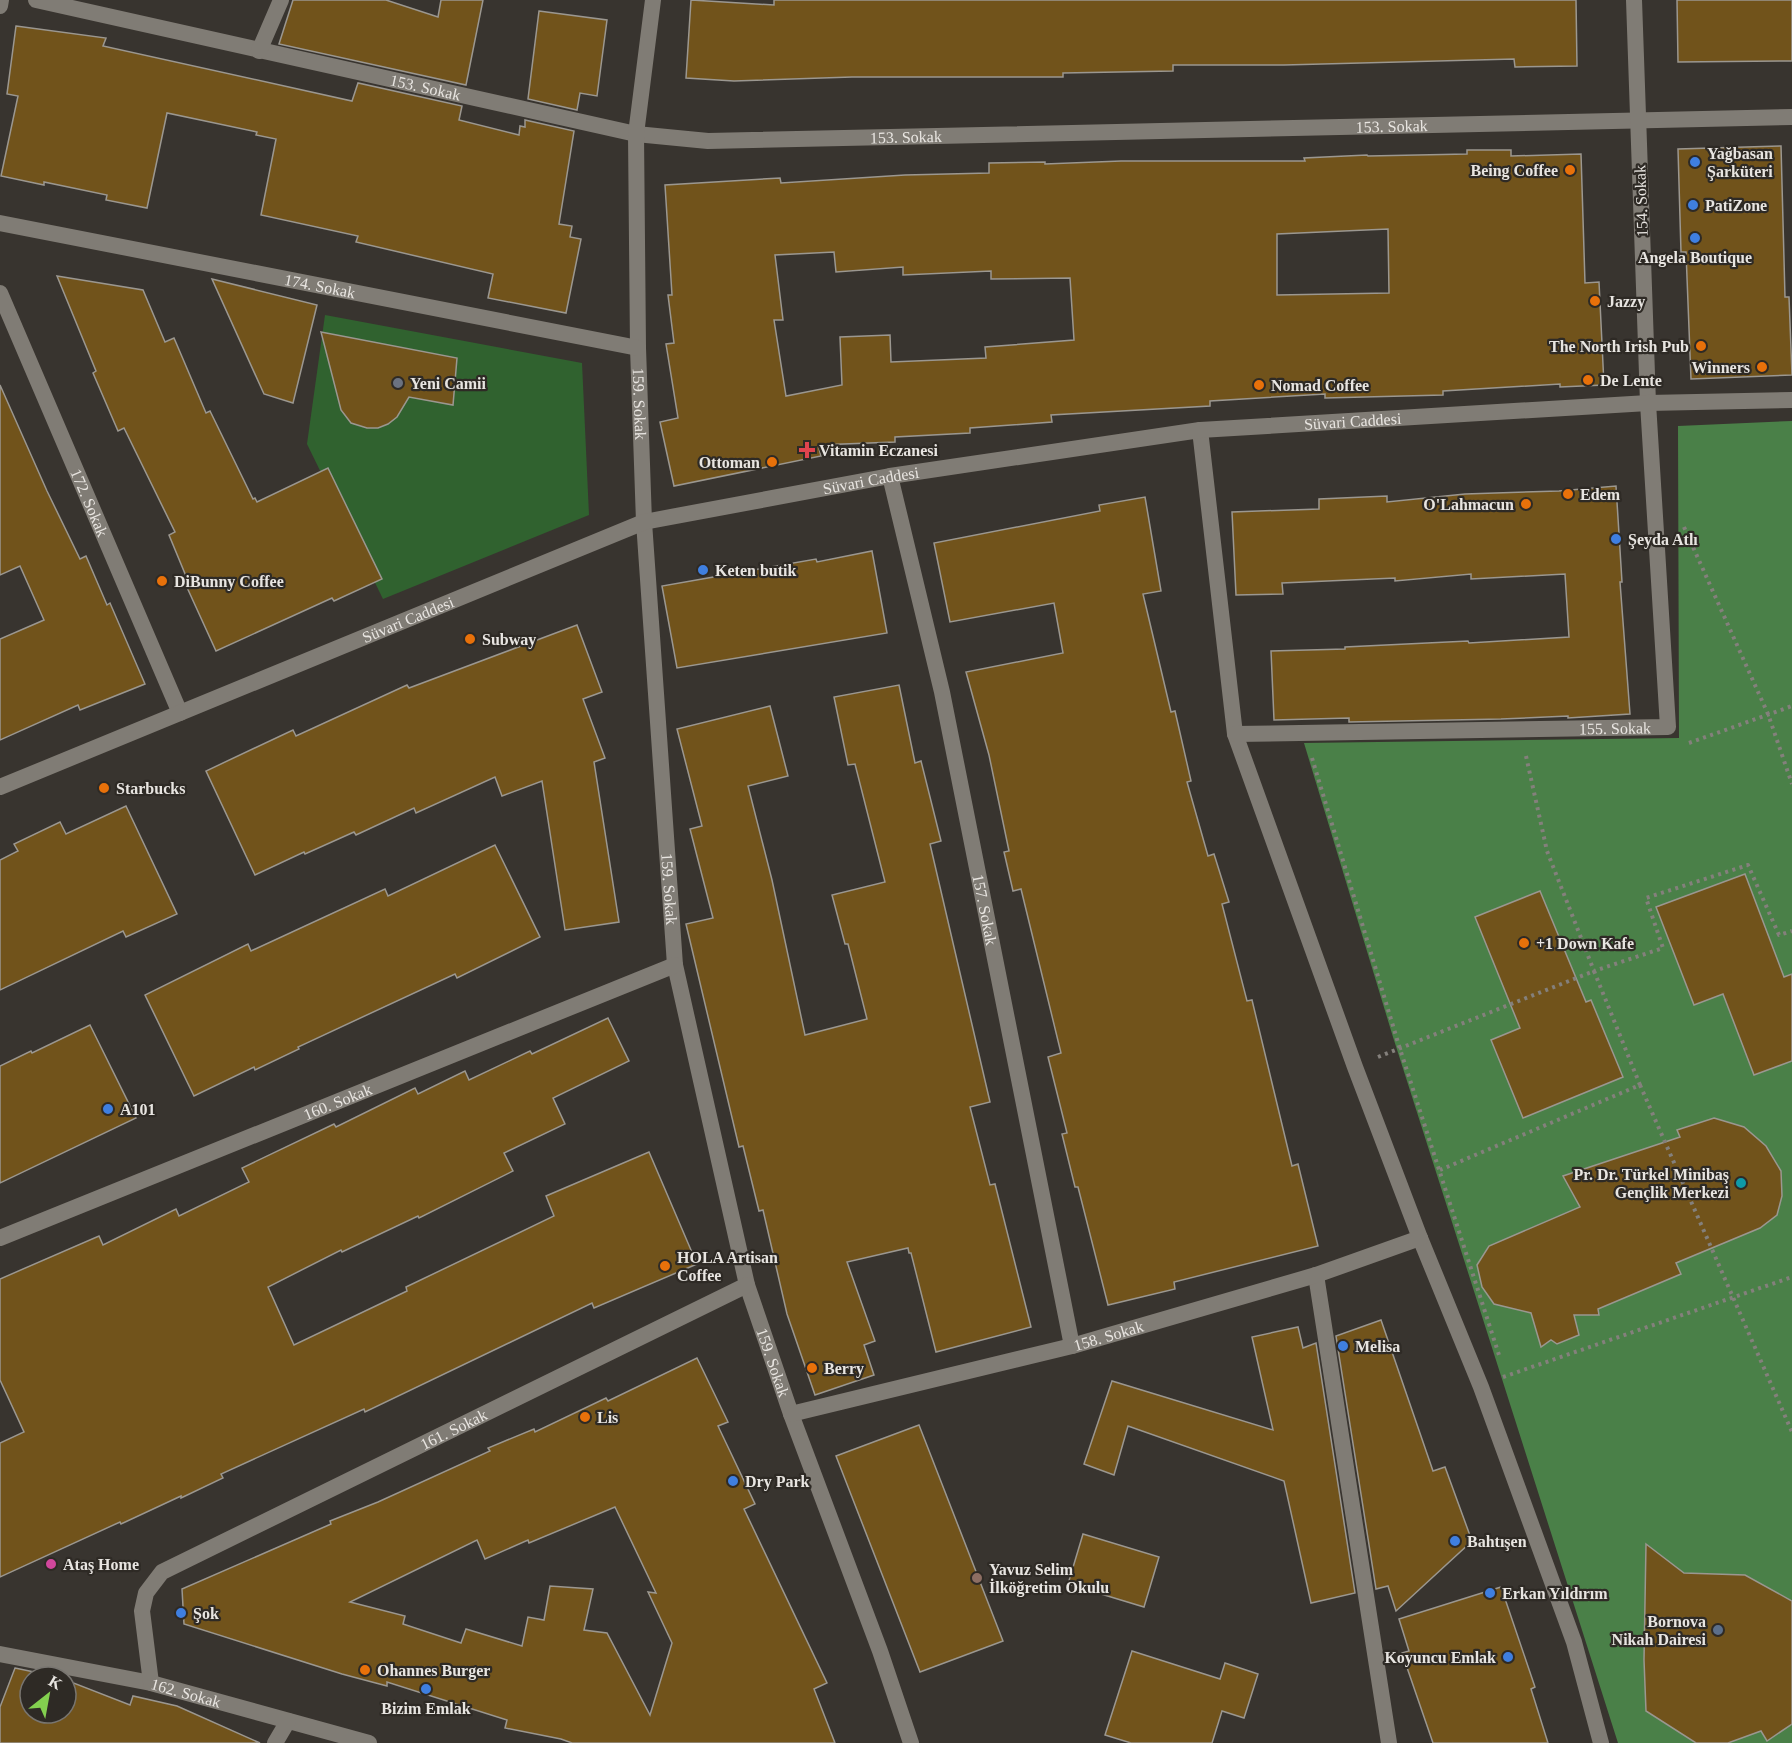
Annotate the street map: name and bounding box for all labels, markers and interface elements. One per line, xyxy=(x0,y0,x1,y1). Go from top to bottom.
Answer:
street label: 153. Sokak xyxy=(388,71,462,103)
street label: 153. Sokak xyxy=(1356,117,1428,135)
street label: 153. Sokak xyxy=(870,127,942,146)
place label: Yağbasan Şarküteri xyxy=(1707,145,1773,181)
marker: Yağbasan Şarküteri xyxy=(1688,155,1702,169)
place label: Being Coffee xyxy=(1470,162,1558,180)
marker: Being Coffee xyxy=(1563,163,1577,177)
street label: 154. Sokak xyxy=(1631,165,1651,237)
place label: PatiZone xyxy=(1705,197,1767,214)
marker: PatiZone xyxy=(1686,198,1700,212)
marker: Angela Boutique xyxy=(1688,231,1702,245)
place label: Angela Boutique xyxy=(1638,249,1752,267)
street label: 174. Sokak xyxy=(283,270,357,301)
place label: Jazzy xyxy=(1607,293,1645,311)
marker: Jazzy xyxy=(1588,294,1602,308)
place label: The North Irish Pub xyxy=(1549,338,1689,355)
marker: The North Irish Pub xyxy=(1694,339,1708,353)
place label: Winners xyxy=(1692,359,1750,376)
marker: Winners xyxy=(1755,360,1769,374)
street label: 159. Sokak xyxy=(630,368,650,440)
place label: De Lente xyxy=(1600,372,1662,389)
marker: De Lente xyxy=(1581,373,1595,387)
place label: Yeni Camii xyxy=(410,375,487,392)
marker: Yeni Camii xyxy=(391,376,405,390)
place label: Nomad Coffee xyxy=(1271,377,1369,394)
marker: Nomad Coffee xyxy=(1252,378,1266,392)
street label: Süvari Caddesi xyxy=(1304,409,1402,432)
place label: Vitamin Eczanesi xyxy=(819,442,939,459)
marker: Vitamin Eczanesi xyxy=(800,443,814,457)
place label: Ottoman xyxy=(699,454,760,471)
marker: Ottoman xyxy=(765,455,779,469)
street label: Süvari Caddesi xyxy=(821,463,921,497)
street label: 172. Sokak xyxy=(68,466,112,539)
place label: Edem xyxy=(1580,486,1621,503)
marker: Edem xyxy=(1561,487,1575,501)
place label: O'Lahmacun xyxy=(1423,496,1514,513)
marker: O'Lahmacun xyxy=(1519,497,1533,511)
place label: Şeyda Atlı xyxy=(1628,531,1698,549)
marker: Şeyda Atlı xyxy=(1609,532,1623,546)
place label: Keten butik xyxy=(715,562,796,579)
marker: Keten butik xyxy=(696,563,710,577)
place label: DiBunny Coffee xyxy=(174,573,284,591)
marker: DiBunny Coffee xyxy=(155,574,169,588)
street label: Süvari Caddesi xyxy=(360,593,457,646)
place label: Subway xyxy=(482,631,536,649)
marker: Subway xyxy=(463,632,477,646)
street label: 155. Sokak xyxy=(1579,719,1651,737)
place label: Starbucks xyxy=(116,780,185,797)
marker: Starbucks xyxy=(97,781,111,795)
street label: 159. Sokak xyxy=(659,852,681,925)
street label: 157. Sokak xyxy=(970,873,1001,947)
place label: +1 Down Kafe xyxy=(1536,935,1634,952)
marker: +1 Down Kafe xyxy=(1517,936,1531,950)
street label: 160. Sokak xyxy=(301,1080,374,1123)
place label: A101 xyxy=(120,1101,156,1118)
marker: A101 xyxy=(101,1102,115,1116)
place label: Pr. Dr. Türkel Minibaş Gençlik Merkezi xyxy=(1574,1166,1730,1202)
marker: Pr. Dr. Türkel Minibaş Gençlik Merkezi xyxy=(1734,1176,1748,1190)
place label: HOLA Artisan Coffee xyxy=(677,1249,778,1284)
marker: HOLA Artisan Coffee xyxy=(658,1259,672,1273)
street label: 158. Sokak xyxy=(1071,1317,1145,1354)
street label: 159. Sokak xyxy=(754,1326,793,1399)
place label: Melisa xyxy=(1355,1338,1400,1355)
marker: Melisa xyxy=(1336,1339,1350,1353)
place label: Berry xyxy=(824,1360,864,1378)
marker: Berry xyxy=(805,1361,819,1375)
street label: 161. Sokak xyxy=(417,1406,489,1453)
place label: Lis xyxy=(597,1409,618,1426)
marker: Lis xyxy=(578,1410,592,1424)
place label: Dry Park xyxy=(745,1473,810,1491)
marker: Dry Park xyxy=(726,1474,740,1488)
place label: Bahtışen xyxy=(1467,1533,1527,1551)
marker: Bahtışen xyxy=(1448,1534,1462,1548)
place label: Ataş Home xyxy=(63,1556,139,1574)
marker: Ataş Home xyxy=(44,1557,58,1571)
place label: Yavuz Selim İlköğretim Okulu xyxy=(989,1561,1109,1597)
marker: Yavuz Selim İlköğretim Okulu xyxy=(970,1571,984,1585)
place label: Erkan Yıldırım xyxy=(1502,1585,1608,1602)
marker: Erkan Yıldırım xyxy=(1483,1586,1497,1600)
place label: Şok xyxy=(193,1605,219,1623)
marker: Şok xyxy=(174,1606,188,1620)
place label: Bornova Nikah Dairesi xyxy=(1612,1613,1707,1648)
marker: Bornova Nikah Dairesi xyxy=(1711,1623,1725,1637)
place label: Koyuncu Emlak xyxy=(1384,1649,1496,1667)
marker: Koyuncu Emlak xyxy=(1501,1650,1515,1664)
place label: Ohannes Burger xyxy=(377,1662,490,1680)
marker: Ohannes Burger xyxy=(358,1663,372,1677)
north arrow xyxy=(18,1665,78,1725)
text: K xyxy=(46,1672,66,1693)
street label: 162. Sokak xyxy=(149,1675,223,1710)
marker: Bizim Emlak xyxy=(419,1682,433,1696)
place label: Bizim Emlak xyxy=(381,1700,471,1717)

